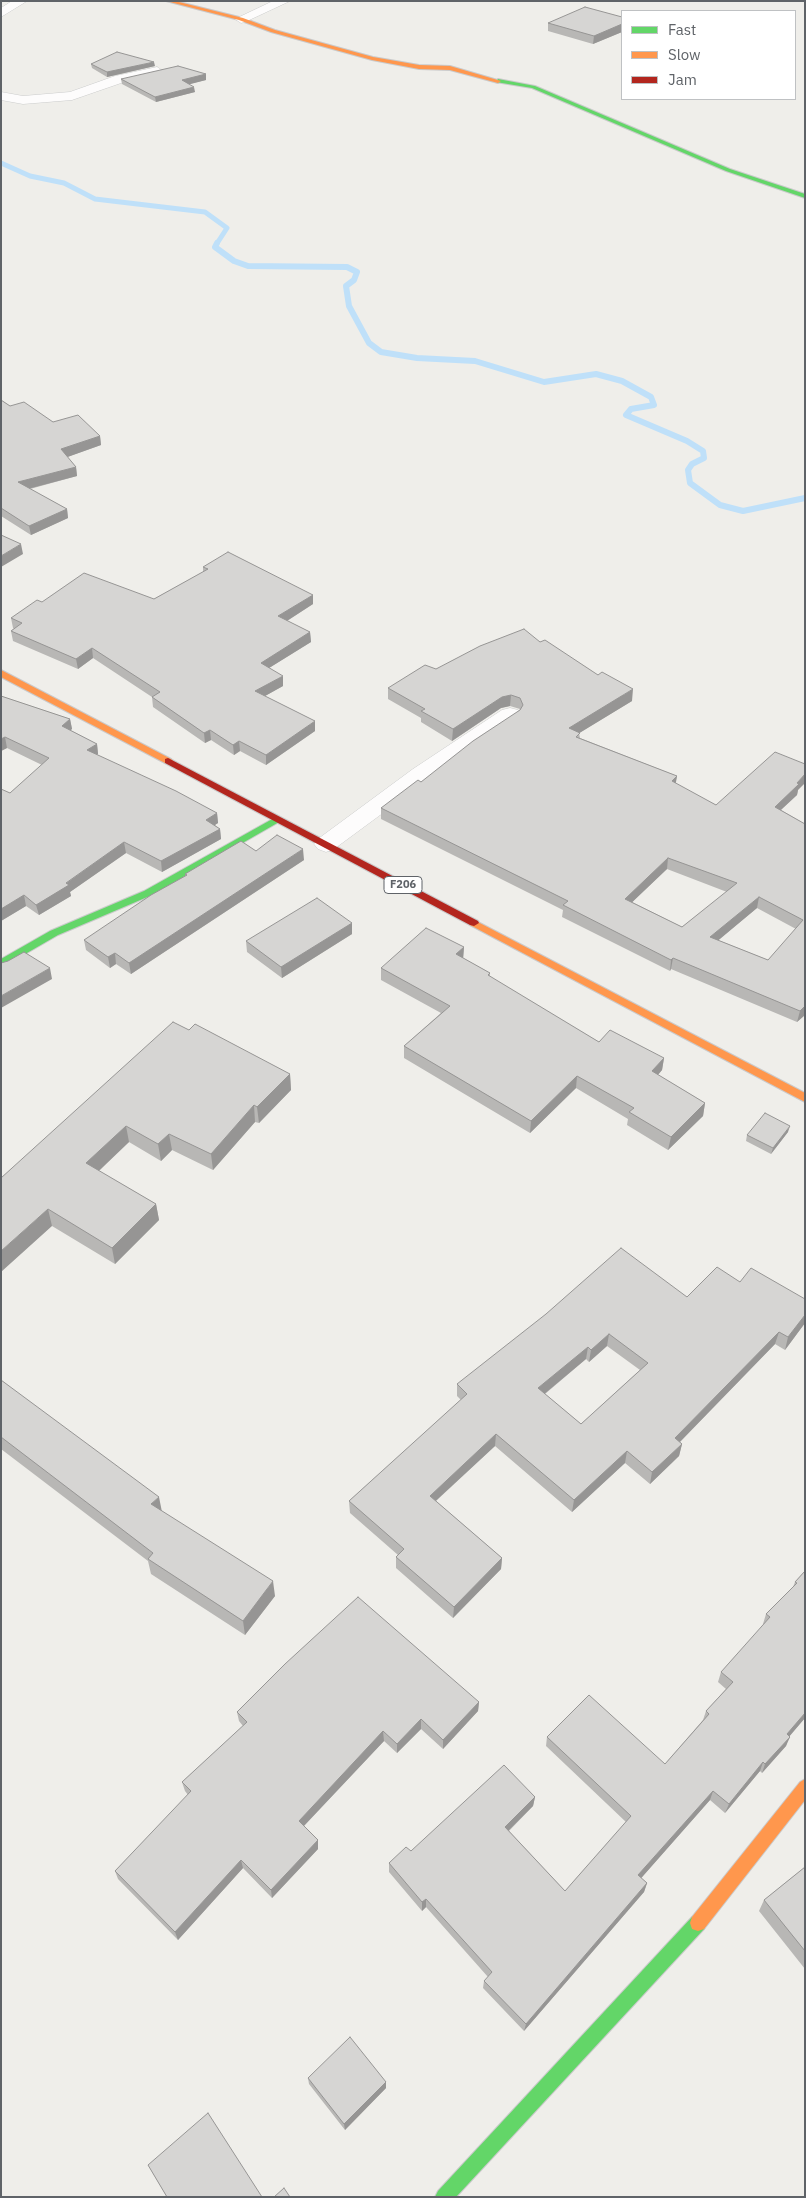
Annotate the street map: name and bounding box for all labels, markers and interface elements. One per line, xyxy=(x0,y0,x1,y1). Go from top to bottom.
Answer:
legend xyxy=(621,10,796,100)
text: Fast xyxy=(668,20,696,39)
text: Slow xyxy=(668,45,701,64)
text: Jam xyxy=(668,70,697,89)
road number: F206 xyxy=(384,876,422,894)

